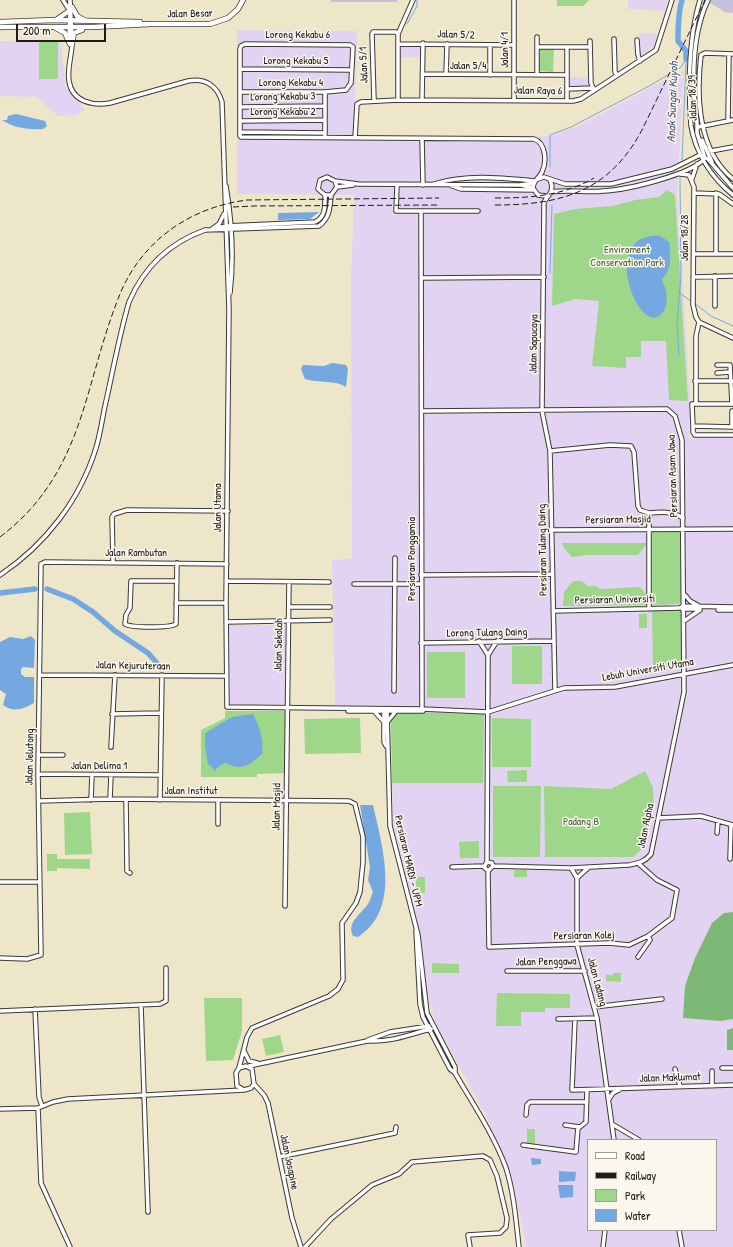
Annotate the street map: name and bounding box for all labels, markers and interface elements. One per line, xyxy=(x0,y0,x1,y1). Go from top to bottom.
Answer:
street label: Jalan Besar xyxy=(167,7,213,21)
scale bar xyxy=(18,16,108,42)
text: 200 m xyxy=(23,22,50,39)
street label: Lorong Kekabu 6 xyxy=(266,28,330,42)
street label: Jalan 5/2 xyxy=(437,28,475,42)
street label: Jalan 4/1 xyxy=(498,32,512,68)
street label: Jalan 5/1 xyxy=(357,47,371,83)
street label: Lorong Kekabu 5 xyxy=(264,54,328,68)
street label: Jalan 5/4 xyxy=(450,59,486,73)
water label: Anak Sungai Kuyoh xyxy=(664,61,682,143)
street label: Jalan 18/39 xyxy=(686,75,700,121)
street label: Lorong Kekabu 4 xyxy=(259,76,323,90)
street label: Jalan Raya 6 xyxy=(514,84,562,98)
street label: Lorong Kekabu 3 xyxy=(250,90,316,104)
street label: Lorong Kekabu 2 xyxy=(250,105,316,119)
street label: Jalan 18/28 xyxy=(678,215,692,261)
park label: Enviroment Conservation Park xyxy=(590,243,664,269)
street label: Jalan Sapucaya xyxy=(527,314,541,374)
street label: Persiaran Asam Jawa xyxy=(665,434,681,518)
street label: Jalan Utama xyxy=(211,483,225,533)
street label: Persiaran Tulang Daing xyxy=(536,504,550,596)
street label: Persiaran Masjid xyxy=(585,513,651,527)
street label: Persiaran Ponggamia xyxy=(405,517,419,601)
street label: Jalan Rambutan xyxy=(105,546,167,560)
street label: Persiaran Universiti xyxy=(575,593,655,607)
street label: Jalan Sekolah xyxy=(272,618,286,672)
street label: Lorong Tulang Daing xyxy=(447,626,527,640)
street label: Lebuh Universiti Utama xyxy=(601,655,695,685)
street label: Jalan Kejuruteraan xyxy=(95,659,171,673)
street label: Jalan Jelutong xyxy=(23,728,37,786)
street label: Jalan Delima 1 xyxy=(71,759,127,773)
street label: Jalan Masjid xyxy=(270,783,284,831)
street label: Jalan Institut xyxy=(164,784,218,798)
street label: Jalan Alpha xyxy=(635,803,657,849)
street label: Persiaran MARDI - UPM xyxy=(391,814,425,908)
park label: Padang B xyxy=(563,815,599,829)
street label: Persiaran Kolej xyxy=(553,929,615,943)
street label: Jalan Penggawa xyxy=(515,955,577,969)
street label: Jalan Ladang xyxy=(584,956,610,1008)
street label: Jalan Maklumat xyxy=(639,1070,701,1086)
street label: Jalan Josapine xyxy=(277,1133,301,1191)
legend xyxy=(587,1139,717,1231)
text: Road xyxy=(625,1147,645,1164)
text: Railway xyxy=(625,1167,656,1184)
text: Park xyxy=(625,1187,645,1204)
text: Water xyxy=(625,1207,651,1224)

